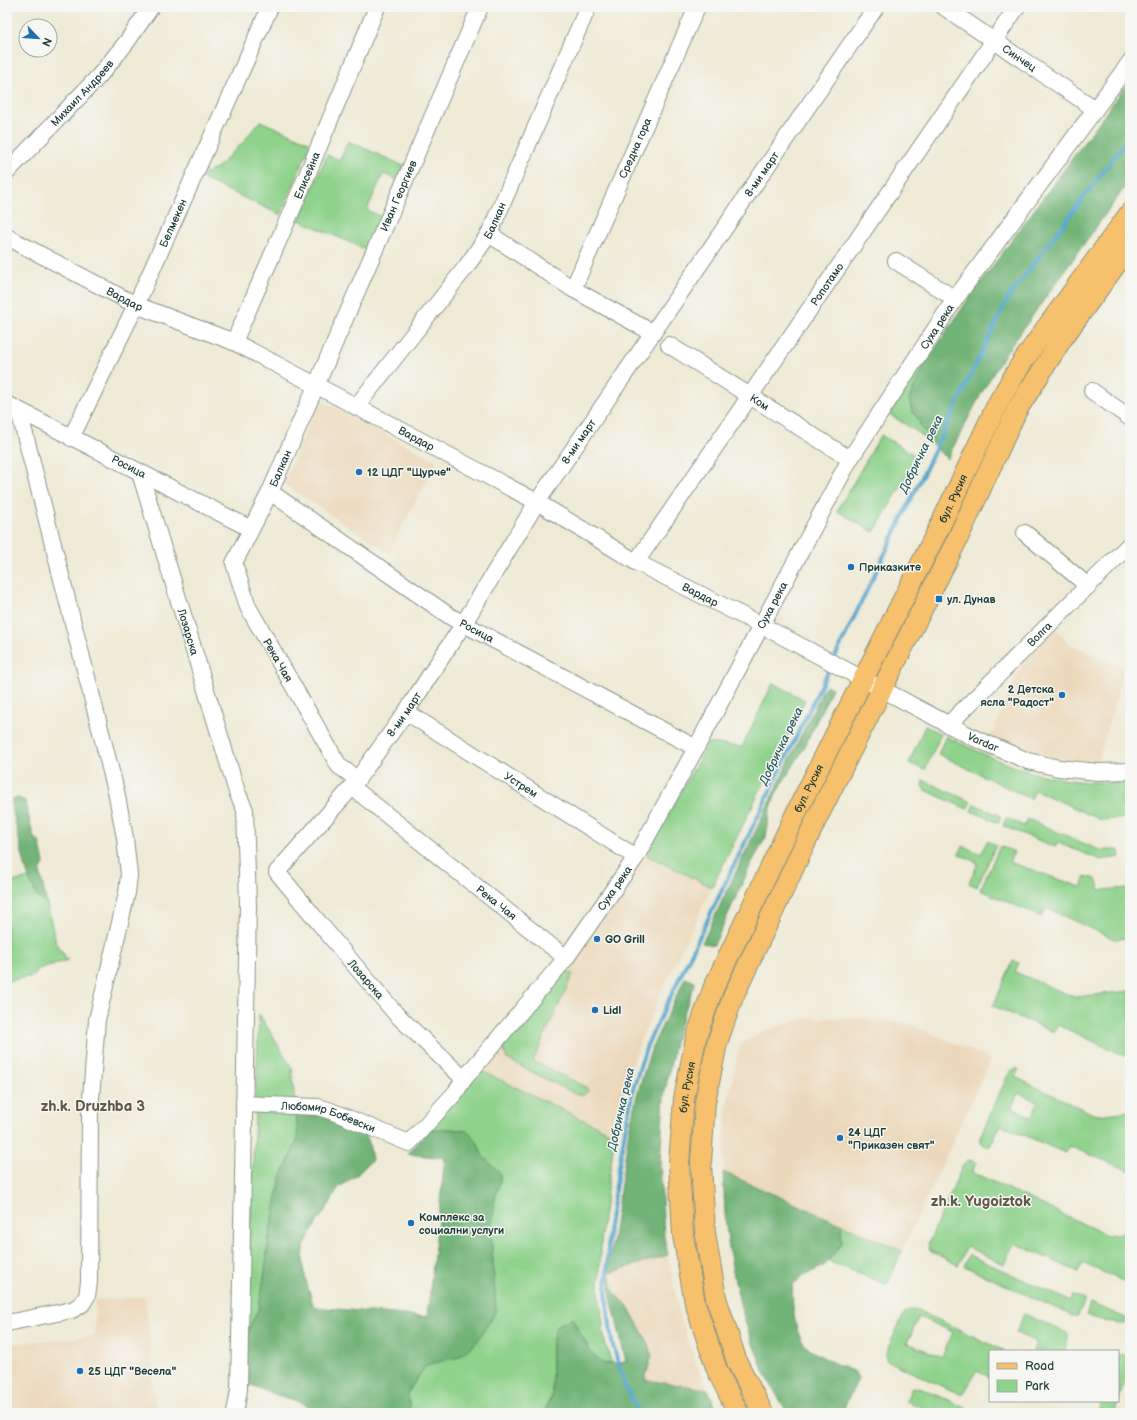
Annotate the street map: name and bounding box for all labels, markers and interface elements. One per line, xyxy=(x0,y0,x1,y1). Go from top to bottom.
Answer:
north arrow xyxy=(18,18,58,58)
text: N xyxy=(39,36,54,49)
street label: Синчец xyxy=(1000,42,1039,75)
street label: Михаил Андреев xyxy=(48,57,117,129)
street label: Средна гора xyxy=(616,116,655,180)
street label: Елисейна xyxy=(292,149,323,201)
street label: 8-ми март xyxy=(742,149,782,199)
street label: Иван Георгиев xyxy=(378,158,420,233)
street label: Белмекен xyxy=(157,197,190,249)
street label: Балкан xyxy=(481,200,509,242)
street label: Ропотамо xyxy=(808,260,847,308)
street label: Вардар xyxy=(104,285,145,314)
street label: Суха река xyxy=(918,301,957,352)
street label: Ком xyxy=(747,392,771,413)
water label: Добричка река xyxy=(896,413,947,496)
street label: 8-ми март xyxy=(559,417,599,467)
street label: Вардар xyxy=(396,424,437,454)
street label: Балкан xyxy=(267,448,294,489)
street label: Росица xyxy=(109,453,149,481)
place label: 12 ЦДГ "Щурче" xyxy=(367,466,451,479)
marker: 12 ЦДГ "Щурче" xyxy=(354,467,364,477)
street label: бул. Русия xyxy=(936,472,970,525)
place label: Приказките xyxy=(859,561,921,574)
marker: Приказките xyxy=(846,562,856,572)
street label: Суха река xyxy=(755,579,791,631)
street label: Вардар xyxy=(680,580,721,610)
place label: ул. Дунав xyxy=(947,593,996,606)
marker: ул. Дунав xyxy=(934,594,944,604)
street label: Лозарска xyxy=(174,606,201,657)
street label: Росица xyxy=(457,617,496,646)
street label: Волга xyxy=(1025,619,1055,649)
street label: Река Чая xyxy=(260,636,295,684)
place label: 2 Детска ясла "Радост" xyxy=(980,683,1055,709)
street label: 8-ми март xyxy=(384,690,424,740)
marker: 2 Детска ясла "Радост" xyxy=(1057,690,1067,700)
water label: Добричка река xyxy=(756,705,807,788)
street label: Vardar xyxy=(965,730,1001,755)
street label: бул. Русия xyxy=(791,762,826,815)
street label: Устрем xyxy=(502,769,540,800)
street label: Суха река xyxy=(595,863,635,913)
street label: Река Чая xyxy=(473,883,519,923)
place label: GO Grill xyxy=(605,933,645,946)
marker: GO Grill xyxy=(592,934,602,944)
street label: Лозарска xyxy=(344,956,387,1002)
place label: Lidl xyxy=(603,1004,621,1017)
marker: Lidl xyxy=(590,1005,600,1015)
street label: бул. Русия xyxy=(677,1060,698,1113)
water label: Добричка река xyxy=(604,1066,638,1153)
district label: zh.k. Druzhba 3 xyxy=(41,1097,145,1116)
street label: Любомир Бобевски xyxy=(280,1099,377,1135)
place label: 24 ЦДГ "Приказен свят" xyxy=(848,1126,935,1152)
marker: 24 ЦДГ "Приказен свят" xyxy=(835,1133,845,1143)
district label: zh.k. Yugoiztok xyxy=(931,1192,1031,1211)
place label: Комплекс за социални услуги xyxy=(419,1211,504,1237)
marker: Комплекс за социални услуги xyxy=(406,1218,416,1228)
legend xyxy=(989,1350,1119,1402)
text: Road xyxy=(1025,1359,1054,1374)
place label: 25 ЦДГ "Весела" xyxy=(88,1365,176,1378)
marker: 25 ЦДГ "Весела" xyxy=(75,1366,85,1376)
text: Park xyxy=(1025,1379,1049,1394)

